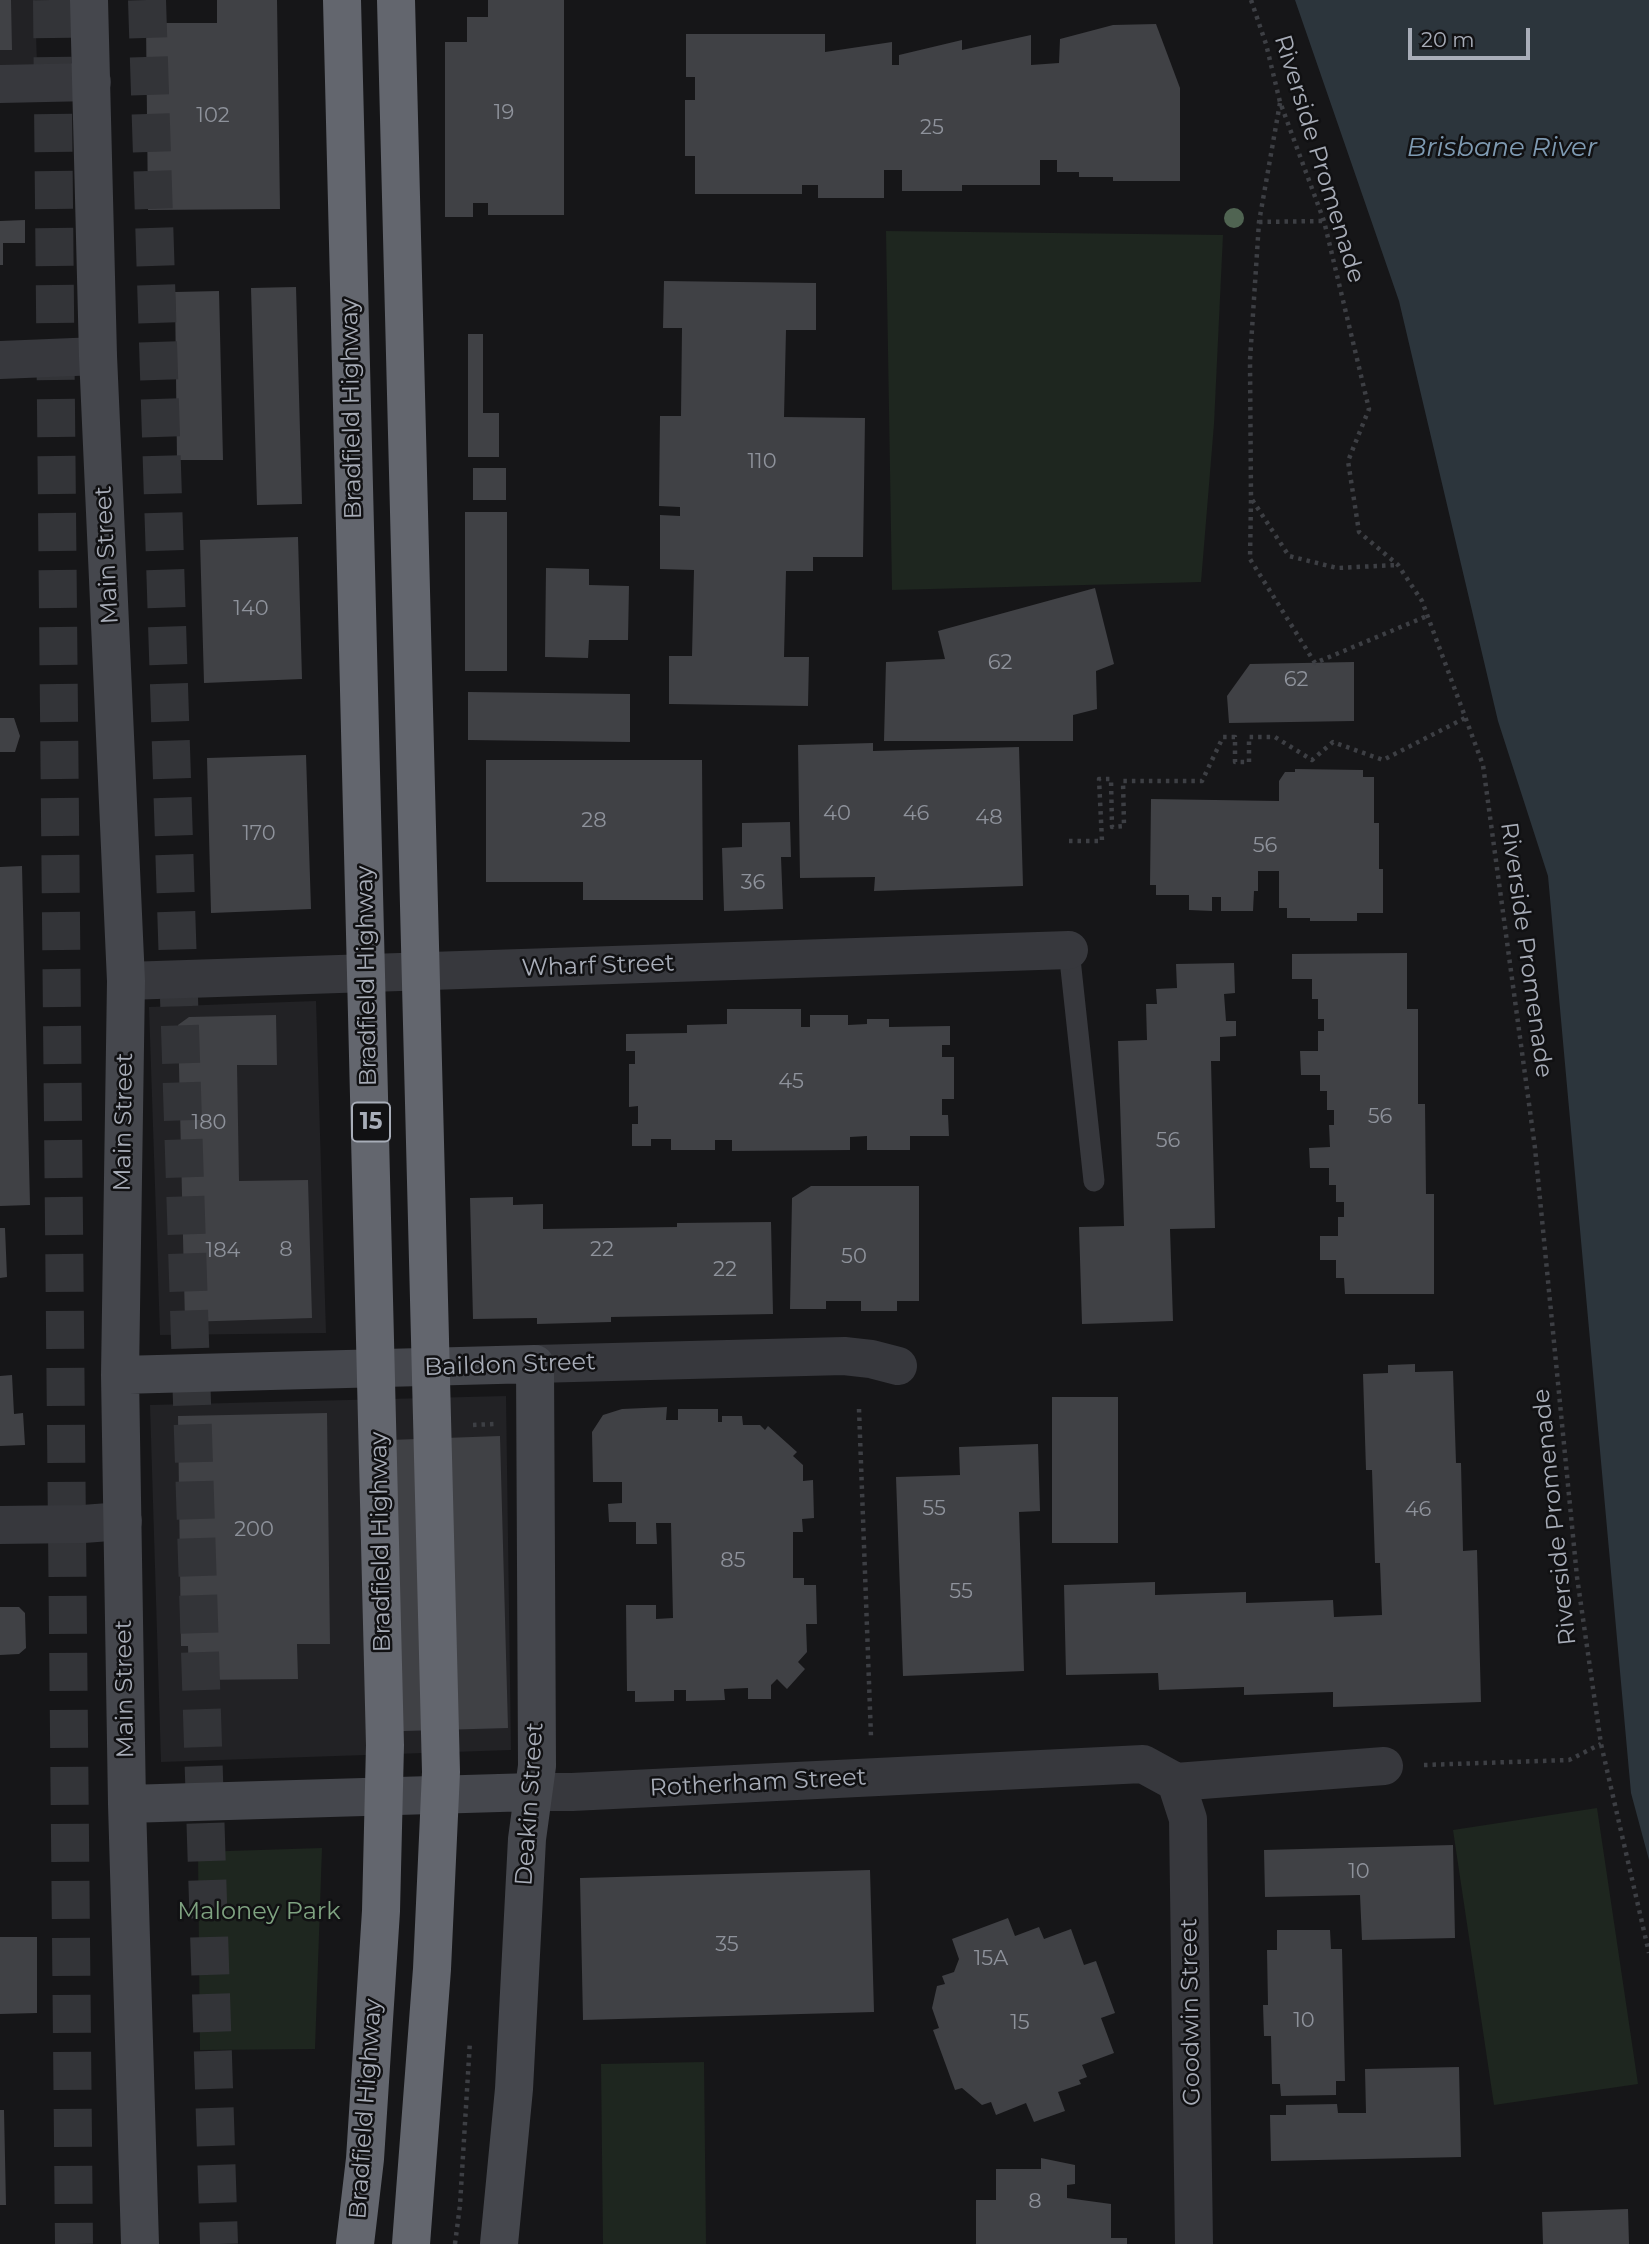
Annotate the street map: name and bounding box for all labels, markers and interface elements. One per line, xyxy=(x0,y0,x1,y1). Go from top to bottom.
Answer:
scale bar xyxy=(1411,14,1534,58)
text: 20 m xyxy=(1421,27,1475,52)
street label: Riverside Promenade xyxy=(1268,31,1370,287)
house number: 19 xyxy=(494,100,514,126)
house number: 102 xyxy=(196,103,230,129)
house number: 25 xyxy=(920,115,944,141)
water label: Brisbane River xyxy=(1407,132,1597,164)
street label: Bradfield Highway xyxy=(336,298,368,520)
house number: 110 xyxy=(747,449,777,475)
street label: Main Street xyxy=(89,485,125,625)
house number: 140 xyxy=(233,596,269,622)
house number: 62 xyxy=(988,650,1012,676)
house number: 62 xyxy=(1284,667,1308,693)
house number: 40 xyxy=(823,801,851,827)
house number: 46 xyxy=(903,801,929,827)
house number: 48 xyxy=(975,805,1003,831)
house number: 28 xyxy=(581,808,607,834)
street label: Riverside Promenade xyxy=(1494,820,1558,1080)
house number: 170 xyxy=(242,821,276,847)
house number: 56 xyxy=(1253,833,1277,859)
street label: Bradfield Highway xyxy=(351,865,383,1087)
house number: 36 xyxy=(741,870,765,896)
street label: Wharf Street xyxy=(521,949,675,983)
street label: Main Street xyxy=(108,1052,140,1192)
house number: 45 xyxy=(778,1069,804,1095)
road number: 15 xyxy=(352,1102,390,1142)
house number: 56 xyxy=(1368,1104,1392,1130)
house number: 180 xyxy=(192,1110,226,1136)
house number: 56 xyxy=(1156,1128,1180,1154)
house number: 8 xyxy=(279,1237,293,1263)
house number: 22 xyxy=(590,1237,614,1263)
house number: 184 xyxy=(206,1238,240,1264)
house number: 50 xyxy=(841,1244,867,1270)
house number: 22 xyxy=(713,1257,737,1283)
street label: Baildon Street xyxy=(424,1348,596,1382)
street label: Riverside Promenade xyxy=(1527,1387,1583,1647)
street label: Bradfield Highway xyxy=(365,1431,397,1653)
house number: 55 xyxy=(922,1496,946,1522)
house number: 46 xyxy=(1405,1497,1431,1523)
house number: 200 xyxy=(234,1517,274,1543)
house number: 85 xyxy=(720,1548,746,1574)
house number: 55 xyxy=(949,1579,973,1605)
street label: Main Street xyxy=(109,1619,141,1759)
street label: Deakin Street xyxy=(510,1721,550,1887)
street label: Rotherham Street xyxy=(649,1763,867,1803)
house number: 10 xyxy=(1348,1859,1370,1885)
park label: Maloney Park xyxy=(177,1898,341,1926)
street label: Goodwin Street xyxy=(1175,1918,1207,2106)
house number: 35 xyxy=(715,1932,739,1958)
house number: 15A xyxy=(974,1946,1008,1972)
street label: Bradfield Highway xyxy=(344,1998,388,2220)
house number: 10 xyxy=(1293,2008,1315,2034)
house number: 15 xyxy=(1010,2010,1030,2036)
house number: 8 xyxy=(1028,2189,1042,2215)

